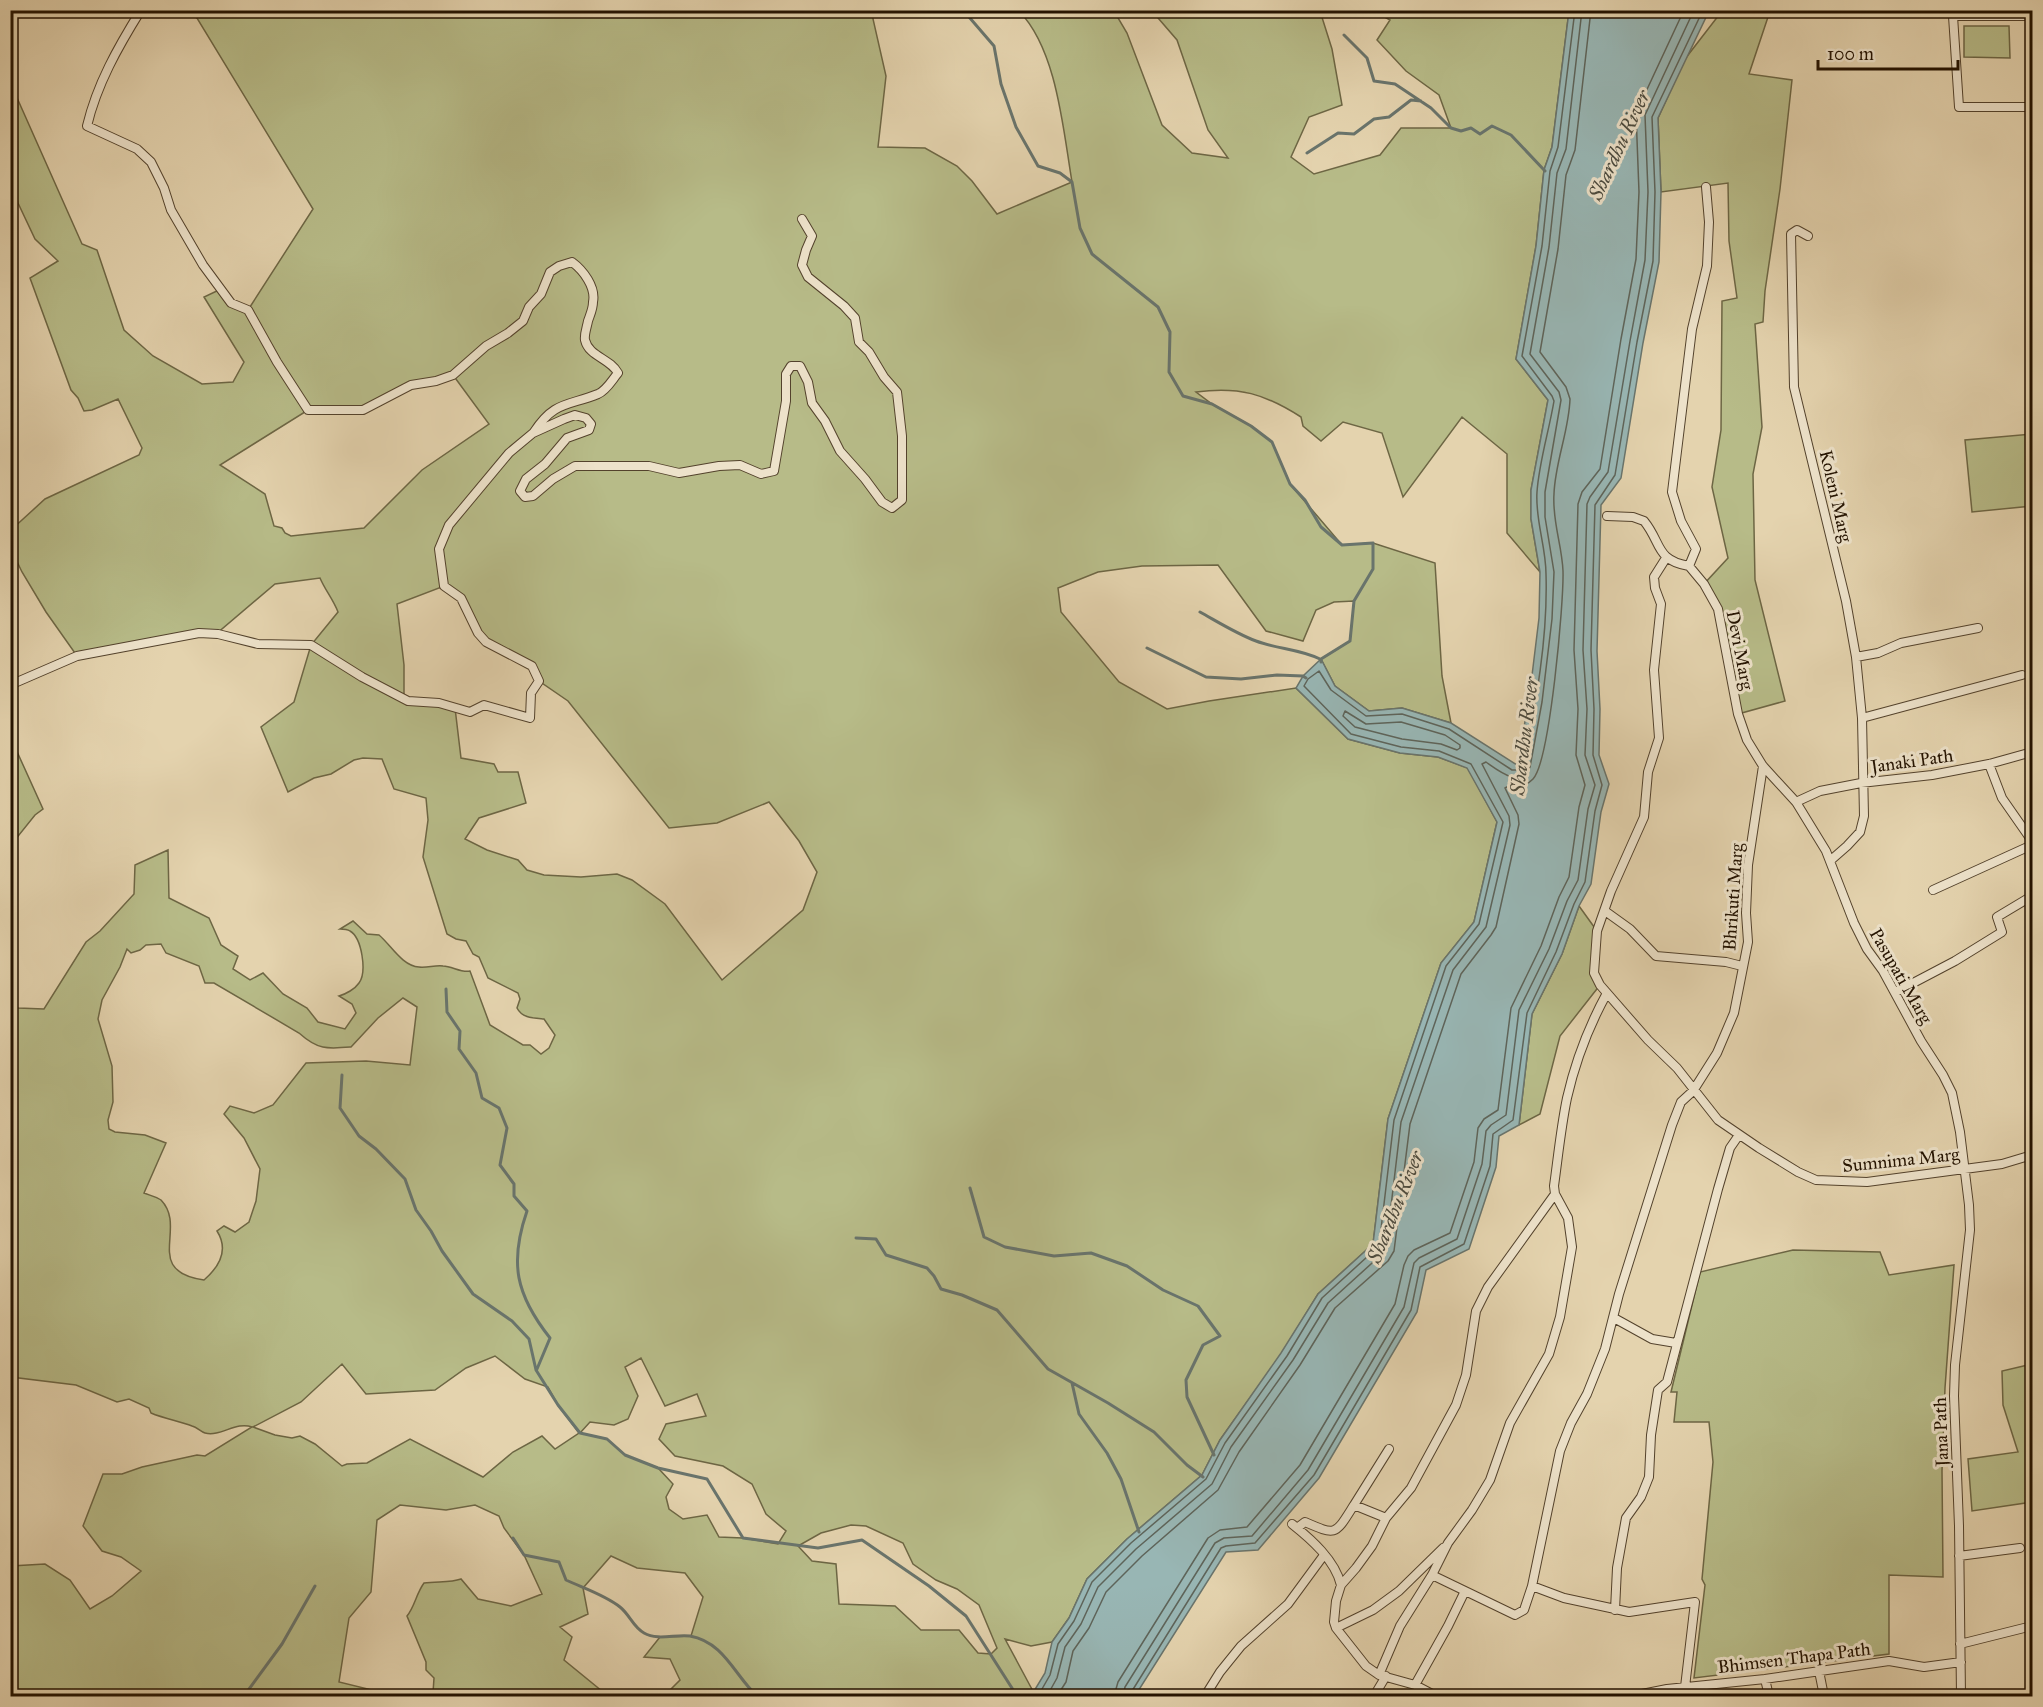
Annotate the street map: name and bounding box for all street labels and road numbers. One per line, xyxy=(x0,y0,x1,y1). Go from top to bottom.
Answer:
street label: Koleni Marg xyxy=(1814,448,1857,545)
street label: Devi Marg xyxy=(1721,608,1759,692)
street label: Janaki Path xyxy=(1867,744,1955,779)
street label: Bhrikuti Marg xyxy=(1718,842,1749,952)
street label: Pasupati Marg xyxy=(1864,924,1938,1029)
street label: Sumnima Marg xyxy=(1841,1143,1961,1178)
street label: Jana Path xyxy=(1929,1397,1954,1469)
street label: Bhimsen Thapa Path xyxy=(1716,1638,1872,1678)

